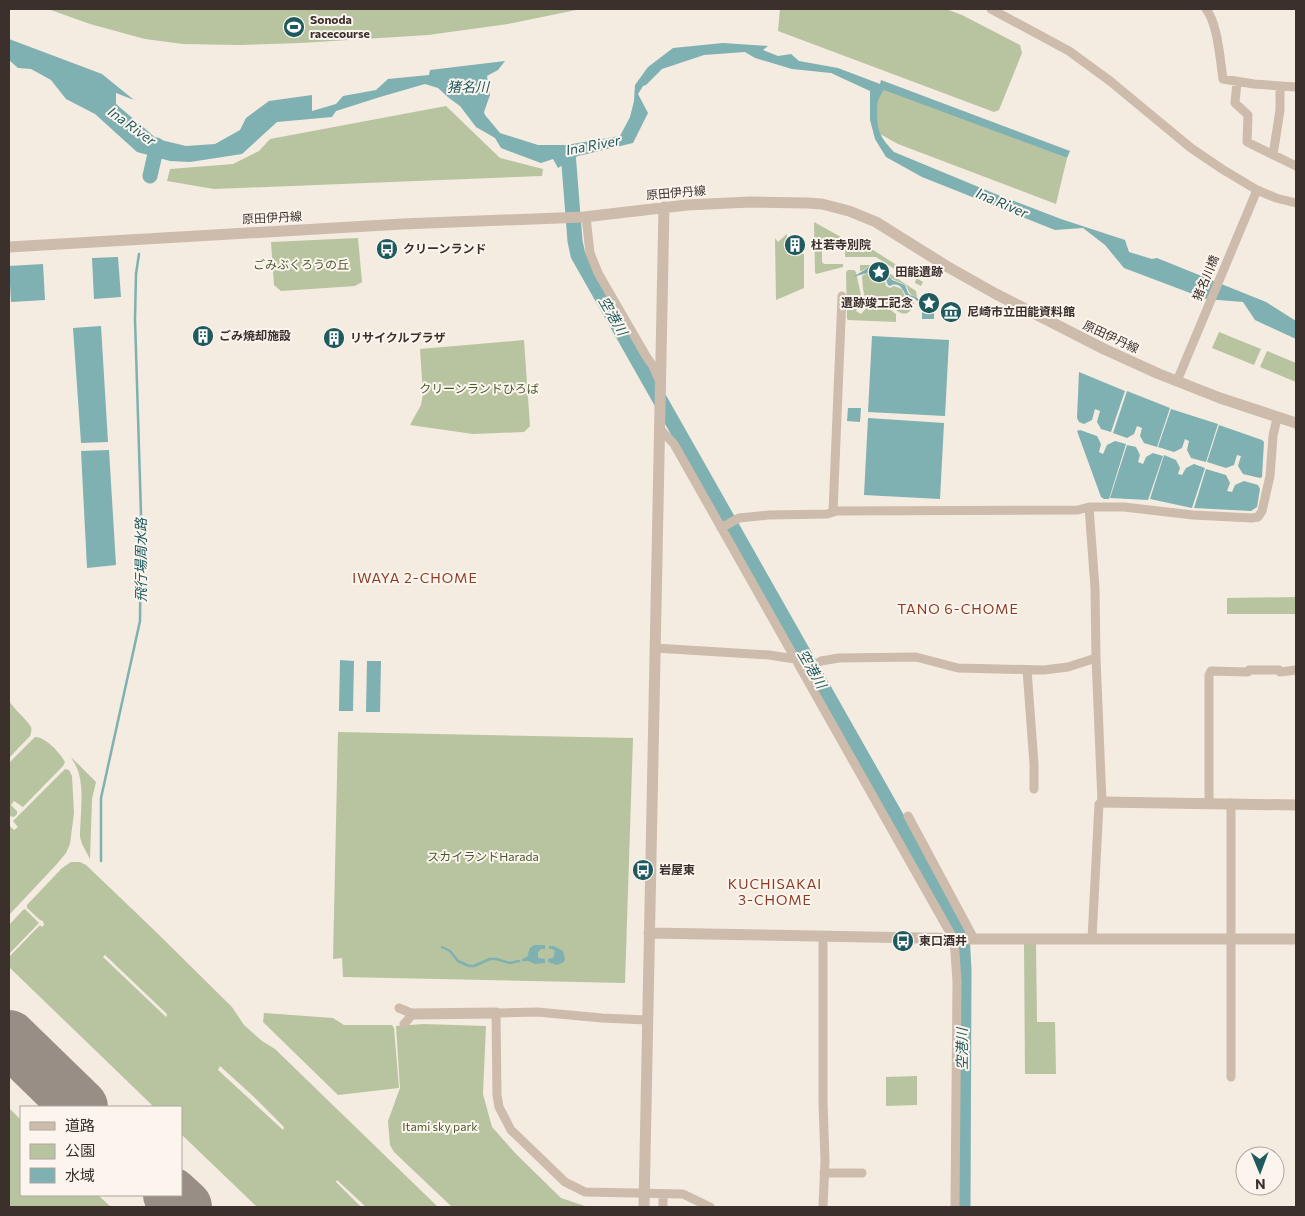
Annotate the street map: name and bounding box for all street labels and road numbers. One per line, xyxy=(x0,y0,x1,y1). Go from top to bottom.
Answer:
street label: 原田伊丹線 xyxy=(645,182,706,202)
street label: 原田伊丹線 xyxy=(242,208,302,226)
street label: 猪名川橋 xyxy=(1189,253,1221,302)
street label: 原田伊丹線 xyxy=(1081,317,1142,355)

